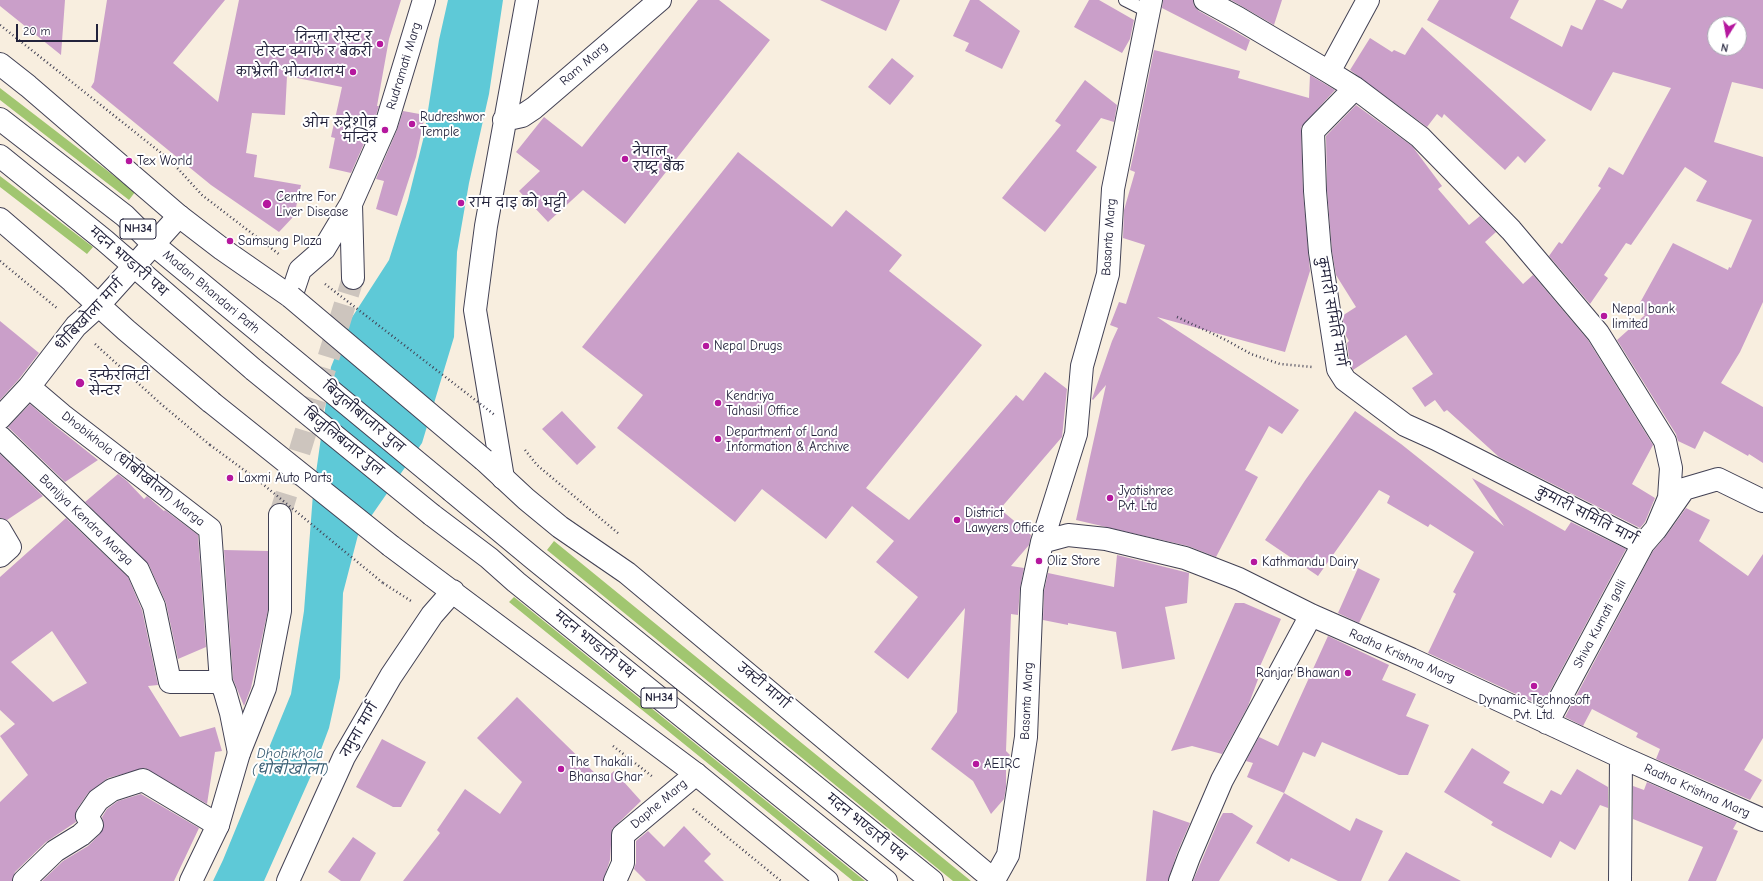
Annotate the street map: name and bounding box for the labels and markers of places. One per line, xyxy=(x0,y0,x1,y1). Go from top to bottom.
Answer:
place label: निन्जा रोस्ट र टोस्ट क्याफे र बेकरी xyxy=(256,29,372,60)
marker: निन्जा रोस्ट र टोस्ट क्याफे र बेकरी xyxy=(375,39,385,49)
place label: काभ्रेली भोजनालय xyxy=(236,64,345,80)
marker: काभ्रेली भोजनालय xyxy=(348,67,358,77)
place label: Rudreshwor Temple xyxy=(420,109,485,140)
place label: ओम रुद्रेशोव्र मन्दिर xyxy=(303,115,377,146)
marker: Rudreshwor Temple xyxy=(407,119,417,129)
marker: ओम रुद्रेशोव्र मन्दिर xyxy=(380,125,390,135)
place label: नेपाल राष्ट्र बैंक xyxy=(633,144,684,175)
place label: Tex World xyxy=(137,153,192,169)
marker: नेपाल राष्ट्र बैंक xyxy=(620,154,630,164)
marker: Tex World xyxy=(124,156,134,166)
place label: Centre For Liver Disease xyxy=(276,189,348,220)
place label: राम दाइ को भट्टी xyxy=(469,195,566,211)
marker: Centre For Liver Disease xyxy=(261,198,273,210)
marker: राम दाइ को भट्टी xyxy=(456,198,466,208)
place label: Samsung Plaza xyxy=(238,233,322,249)
marker: Samsung Plaza xyxy=(225,236,235,246)
place label: Nepal bank limited xyxy=(1612,301,1675,332)
marker: Nepal bank limited xyxy=(1599,311,1609,321)
place label: Nepal Drugs xyxy=(714,338,782,354)
marker: Nepal Drugs xyxy=(701,341,711,351)
place label: इन्फेरलिटी सेन्टर xyxy=(89,368,150,399)
marker: इन्फेरलिटी सेन्टर xyxy=(74,377,86,389)
place label: Kendriya Tahasil Office xyxy=(726,388,799,419)
marker: Kendriya Tahasil Office xyxy=(713,398,723,408)
place label: Department of Land Information & Archive xyxy=(726,424,849,455)
marker: Department of Land Information & Archive xyxy=(713,434,723,444)
place label: Laxmi Auto Parts xyxy=(238,470,332,486)
marker: Laxmi Auto Parts xyxy=(225,473,235,483)
place label: Jyotishree Pvt. Ltd xyxy=(1118,483,1173,514)
marker: Jyotishree Pvt. Ltd xyxy=(1105,493,1115,503)
place label: District Lawyers Office xyxy=(965,505,1044,536)
marker: District Lawyers Office xyxy=(952,515,962,525)
place label: Oliz Store xyxy=(1047,553,1100,569)
place label: Kathmandu Dairy xyxy=(1262,554,1358,570)
marker: Oliz Store xyxy=(1034,556,1044,566)
marker: Kathmandu Dairy xyxy=(1249,557,1259,567)
place label: Ranjar Bhawan xyxy=(1256,665,1340,681)
marker: Ranjar Bhawan xyxy=(1343,668,1353,678)
marker: Dynamic Technosoft Pvt. Ltd. xyxy=(1529,681,1539,691)
place label: Dynamic Technosoft Pvt. Ltd. xyxy=(1478,692,1590,723)
place label: The Thakali Bhansa Ghar xyxy=(569,754,642,785)
place label: AEIRC xyxy=(984,756,1020,772)
marker: AEIRC xyxy=(971,759,981,769)
marker: The Thakali Bhansa Ghar xyxy=(556,764,566,774)

